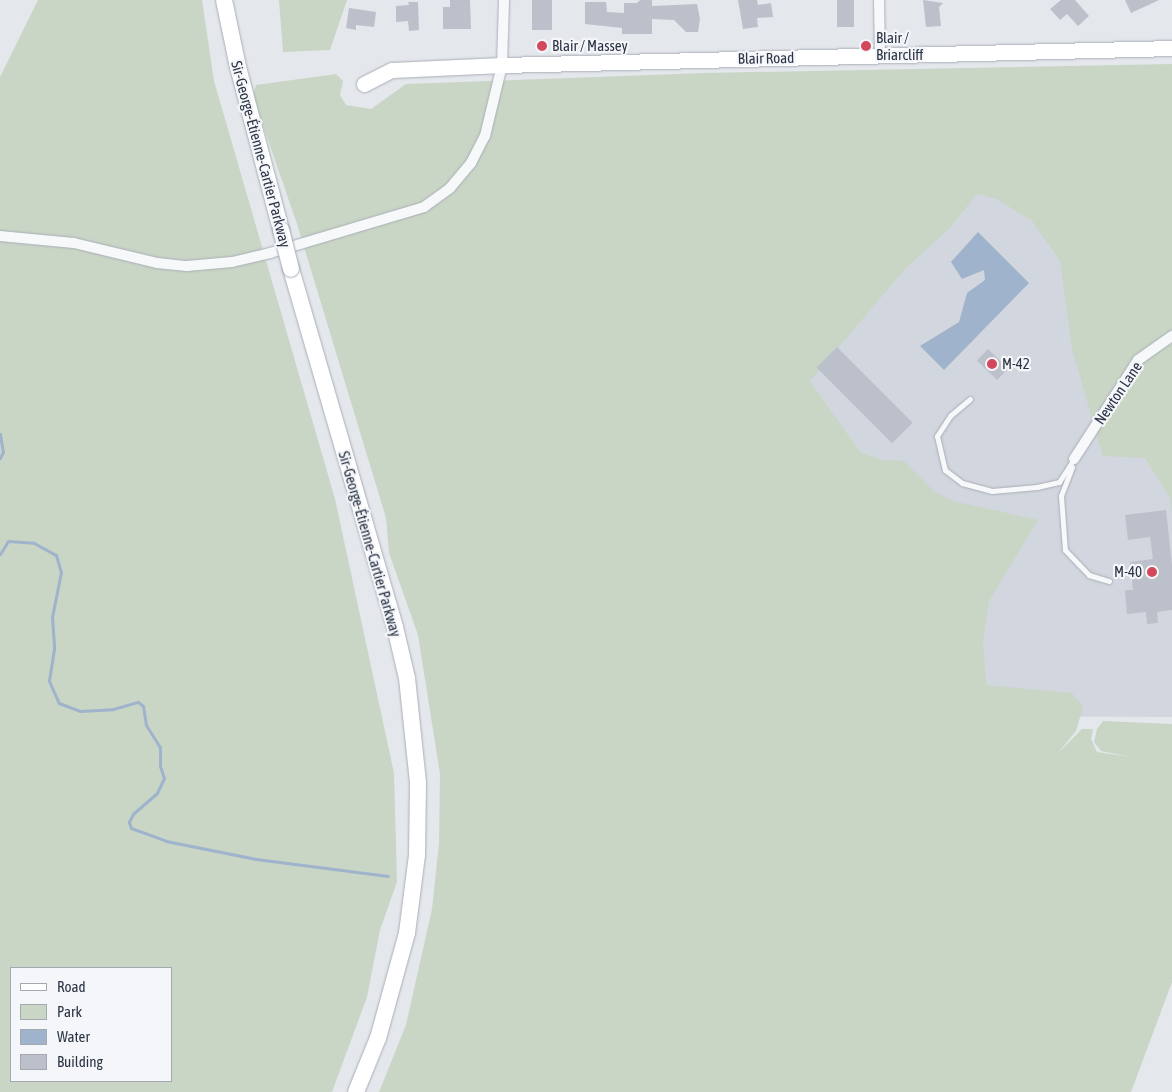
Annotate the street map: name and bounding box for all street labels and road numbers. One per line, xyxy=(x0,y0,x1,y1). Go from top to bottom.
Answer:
street label: Blair Road xyxy=(738,49,794,67)
street label: Sir-George-Étienne-Cartier Parkway xyxy=(227,59,295,249)
street label: Newton Lane xyxy=(1090,358,1146,428)
street label: Sir-George-Étienne-Cartier Parkway xyxy=(335,449,405,639)

